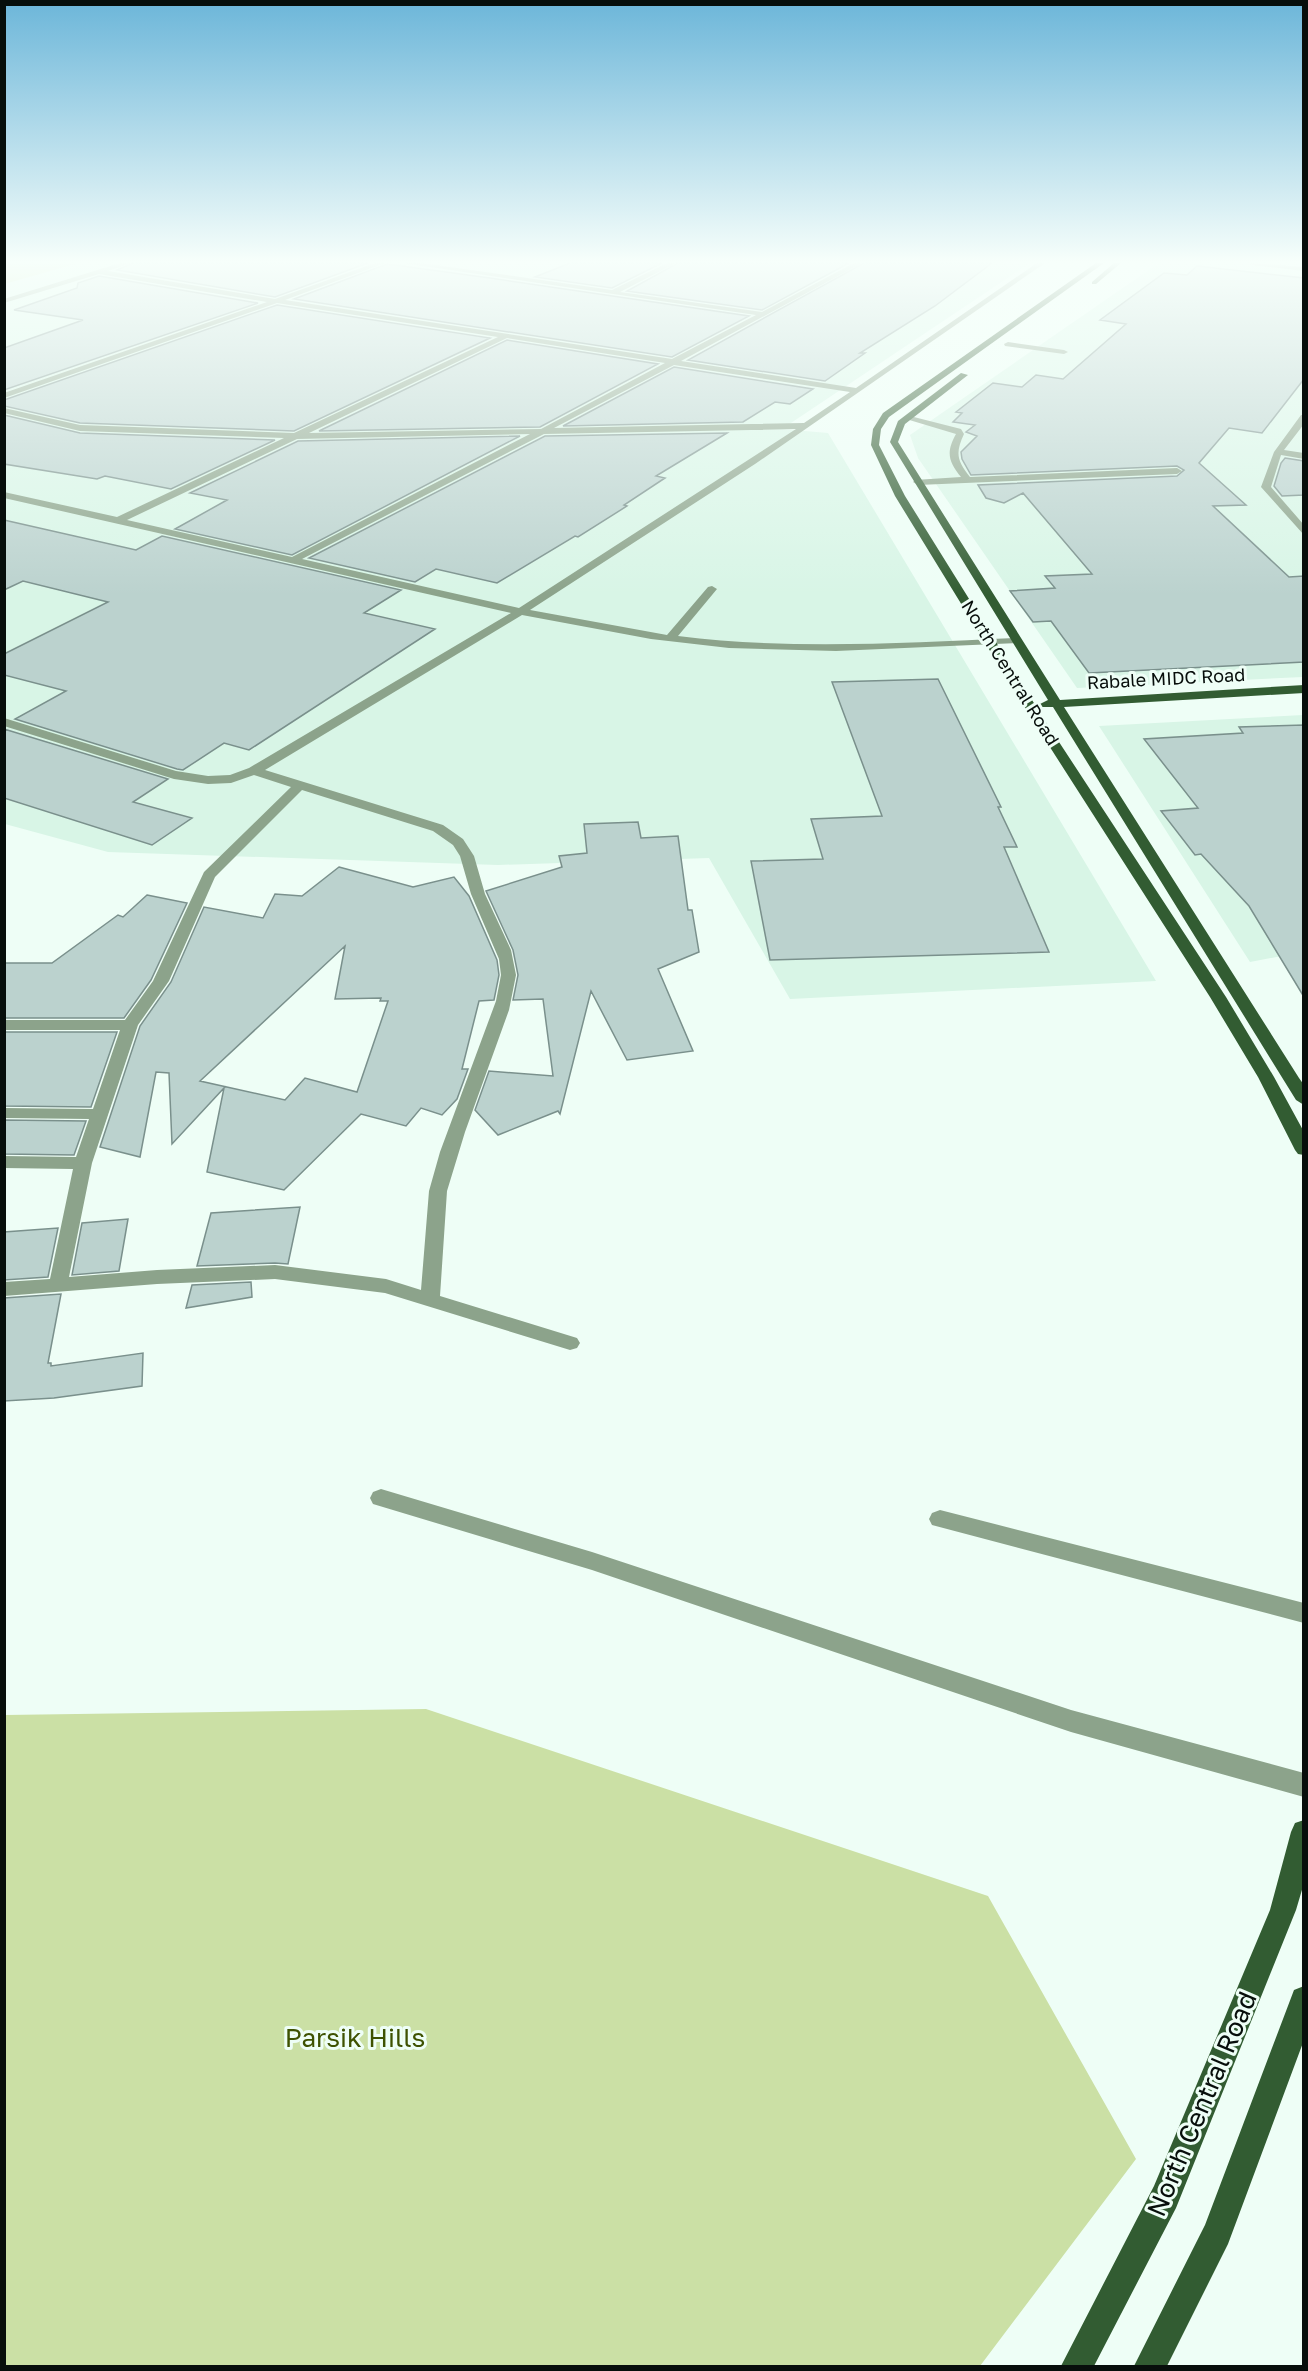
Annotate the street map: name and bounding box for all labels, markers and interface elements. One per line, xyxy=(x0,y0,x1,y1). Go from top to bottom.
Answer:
street label: North Central Road xyxy=(957,596,1064,749)
street label: Rabale MIDC Road xyxy=(1086,663,1246,693)
street label: North Central Road xyxy=(1140,1987,1263,2221)
park label: Parsik Hills xyxy=(285,2022,425,2053)

